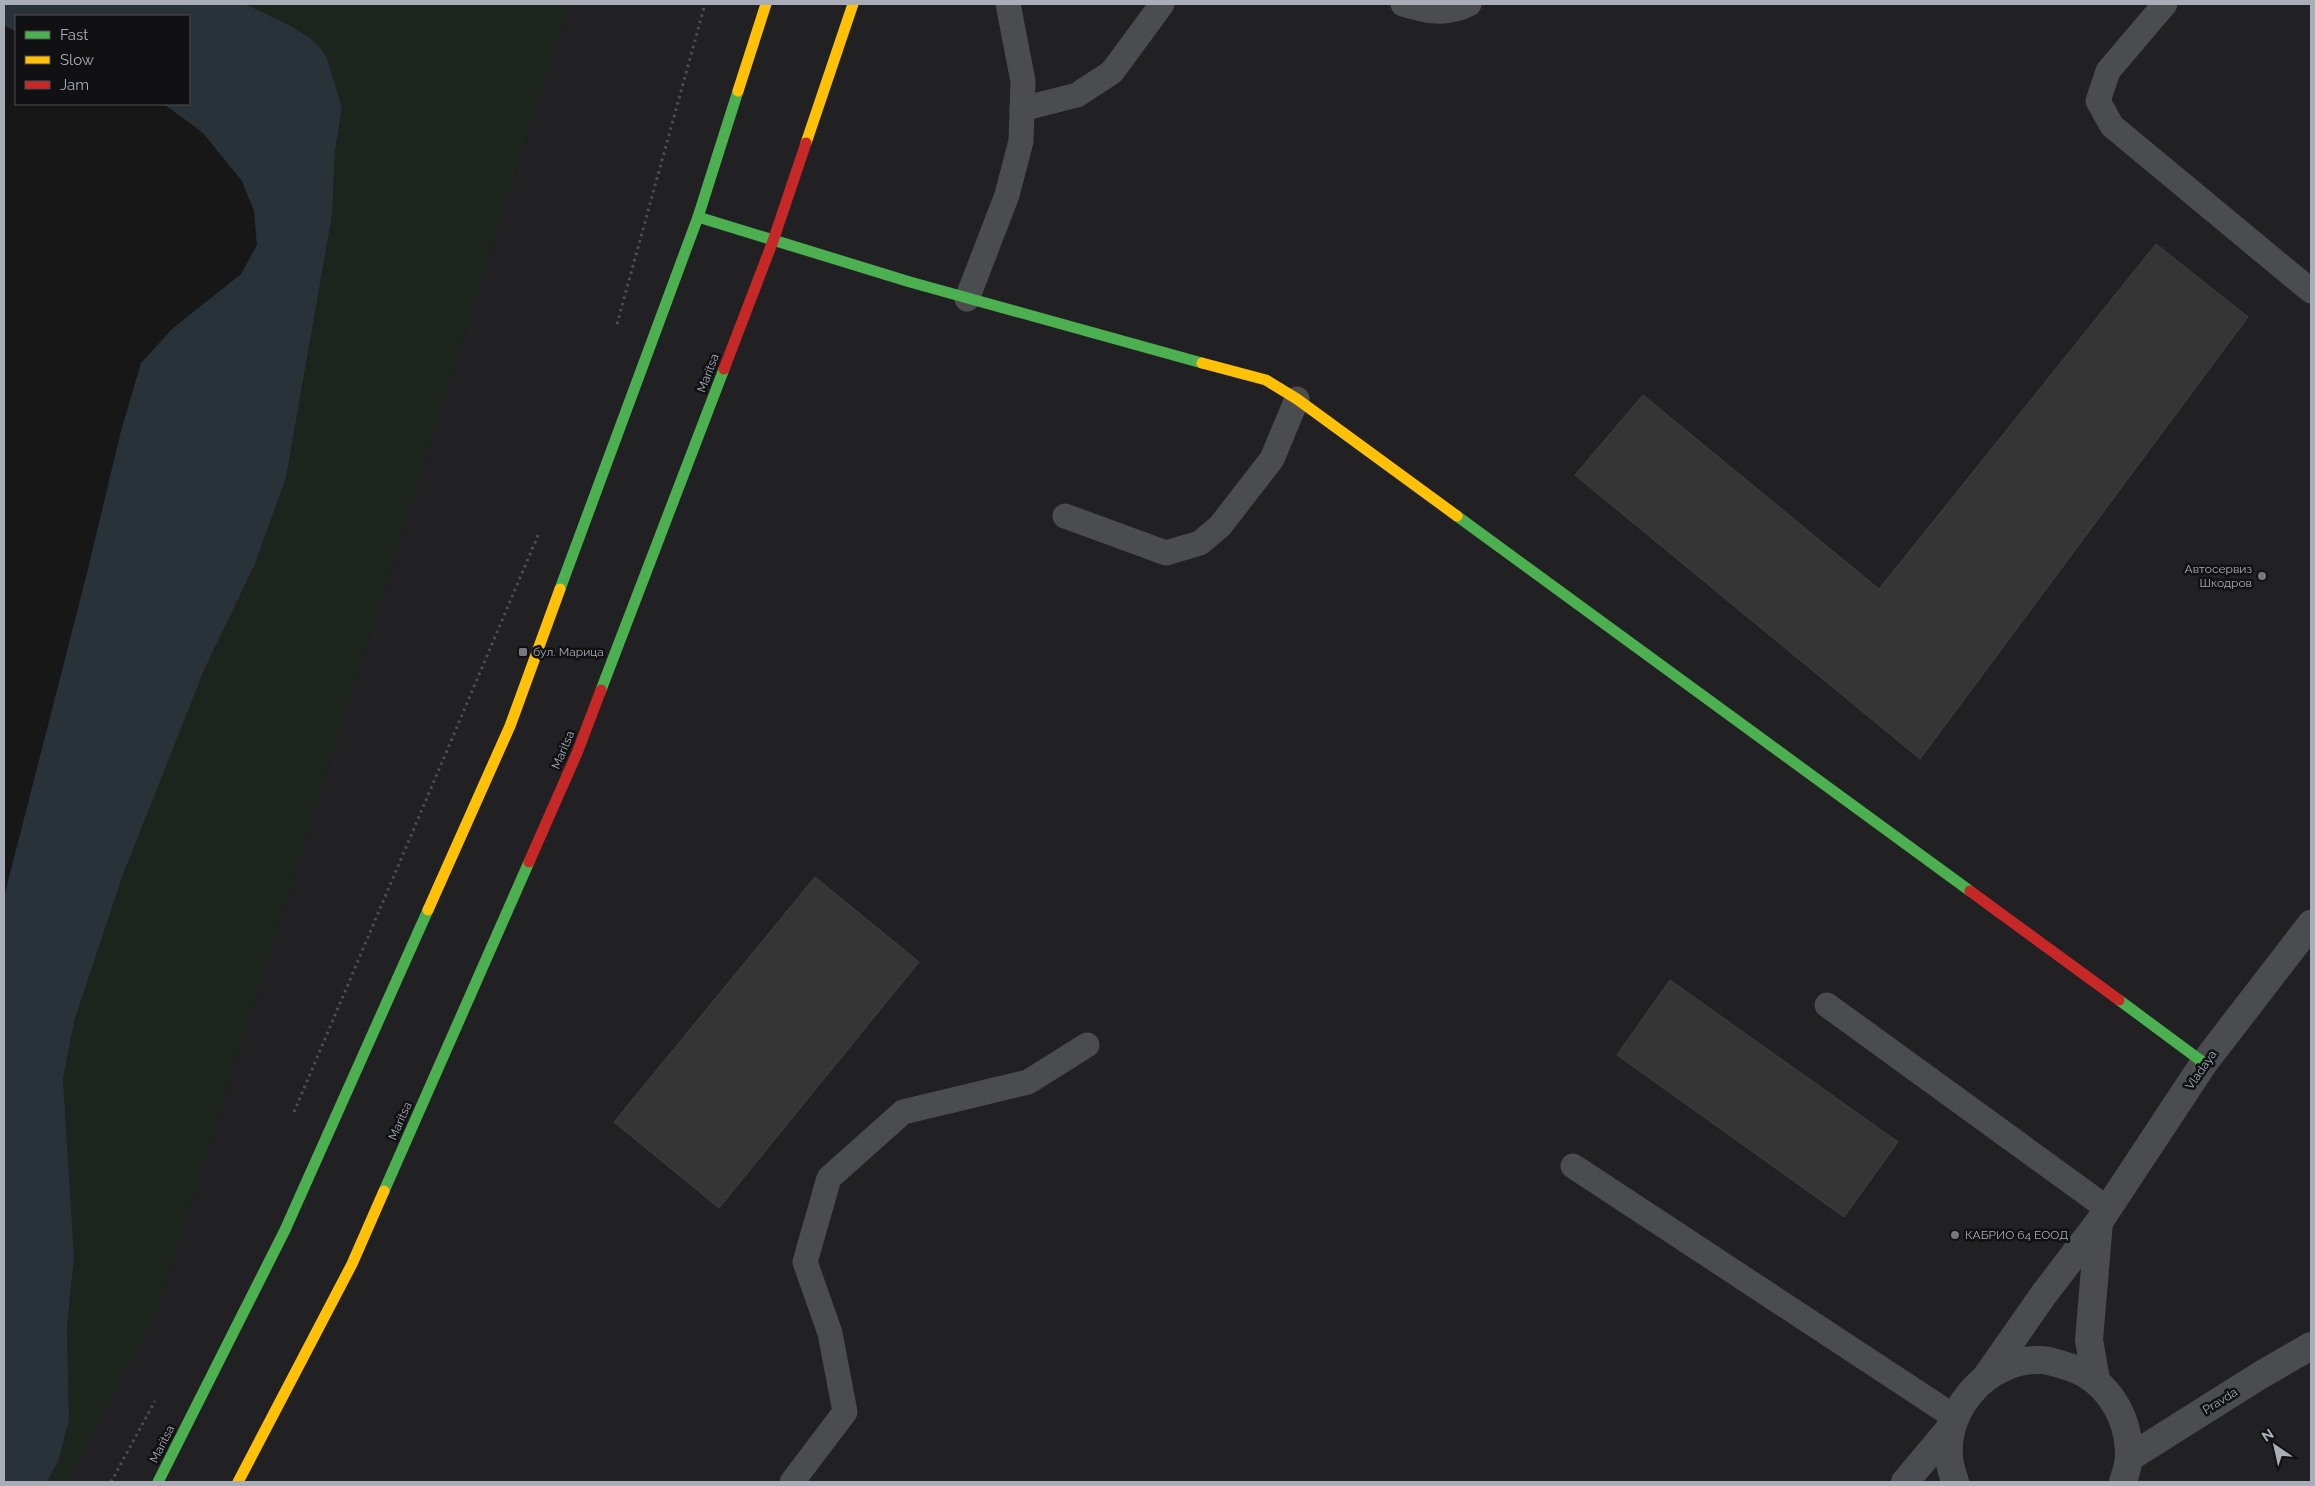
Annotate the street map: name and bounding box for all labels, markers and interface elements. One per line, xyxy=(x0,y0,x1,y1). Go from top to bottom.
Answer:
legend xyxy=(15,15,190,105)
text: Fast xyxy=(60,26,88,44)
text: Slow xyxy=(60,51,94,69)
text: Jam xyxy=(60,76,89,94)
street label: Maritsa xyxy=(694,352,722,394)
place label: Автосервиз Шкодров xyxy=(2185,562,2252,590)
marker: Автосервиз Шкодров xyxy=(2256,570,2268,582)
place label: бул. Марица xyxy=(533,645,604,659)
marker: бул. Марица xyxy=(517,646,529,658)
street label: Maritsa xyxy=(549,729,577,771)
street label: Vladaya xyxy=(2182,1048,2220,1092)
street label: Maritsa xyxy=(385,1100,415,1142)
place label: КАБРИО 64 ЕООД xyxy=(1965,1228,2068,1242)
marker: КАБРИО 64 ЕООД xyxy=(1949,1229,1961,1241)
street label: Pravda xyxy=(2200,1385,2240,1417)
north arrow xyxy=(2250,1421,2300,1471)
street label: Maritsa xyxy=(147,1423,177,1465)
text: N xyxy=(2259,1426,2277,1445)

